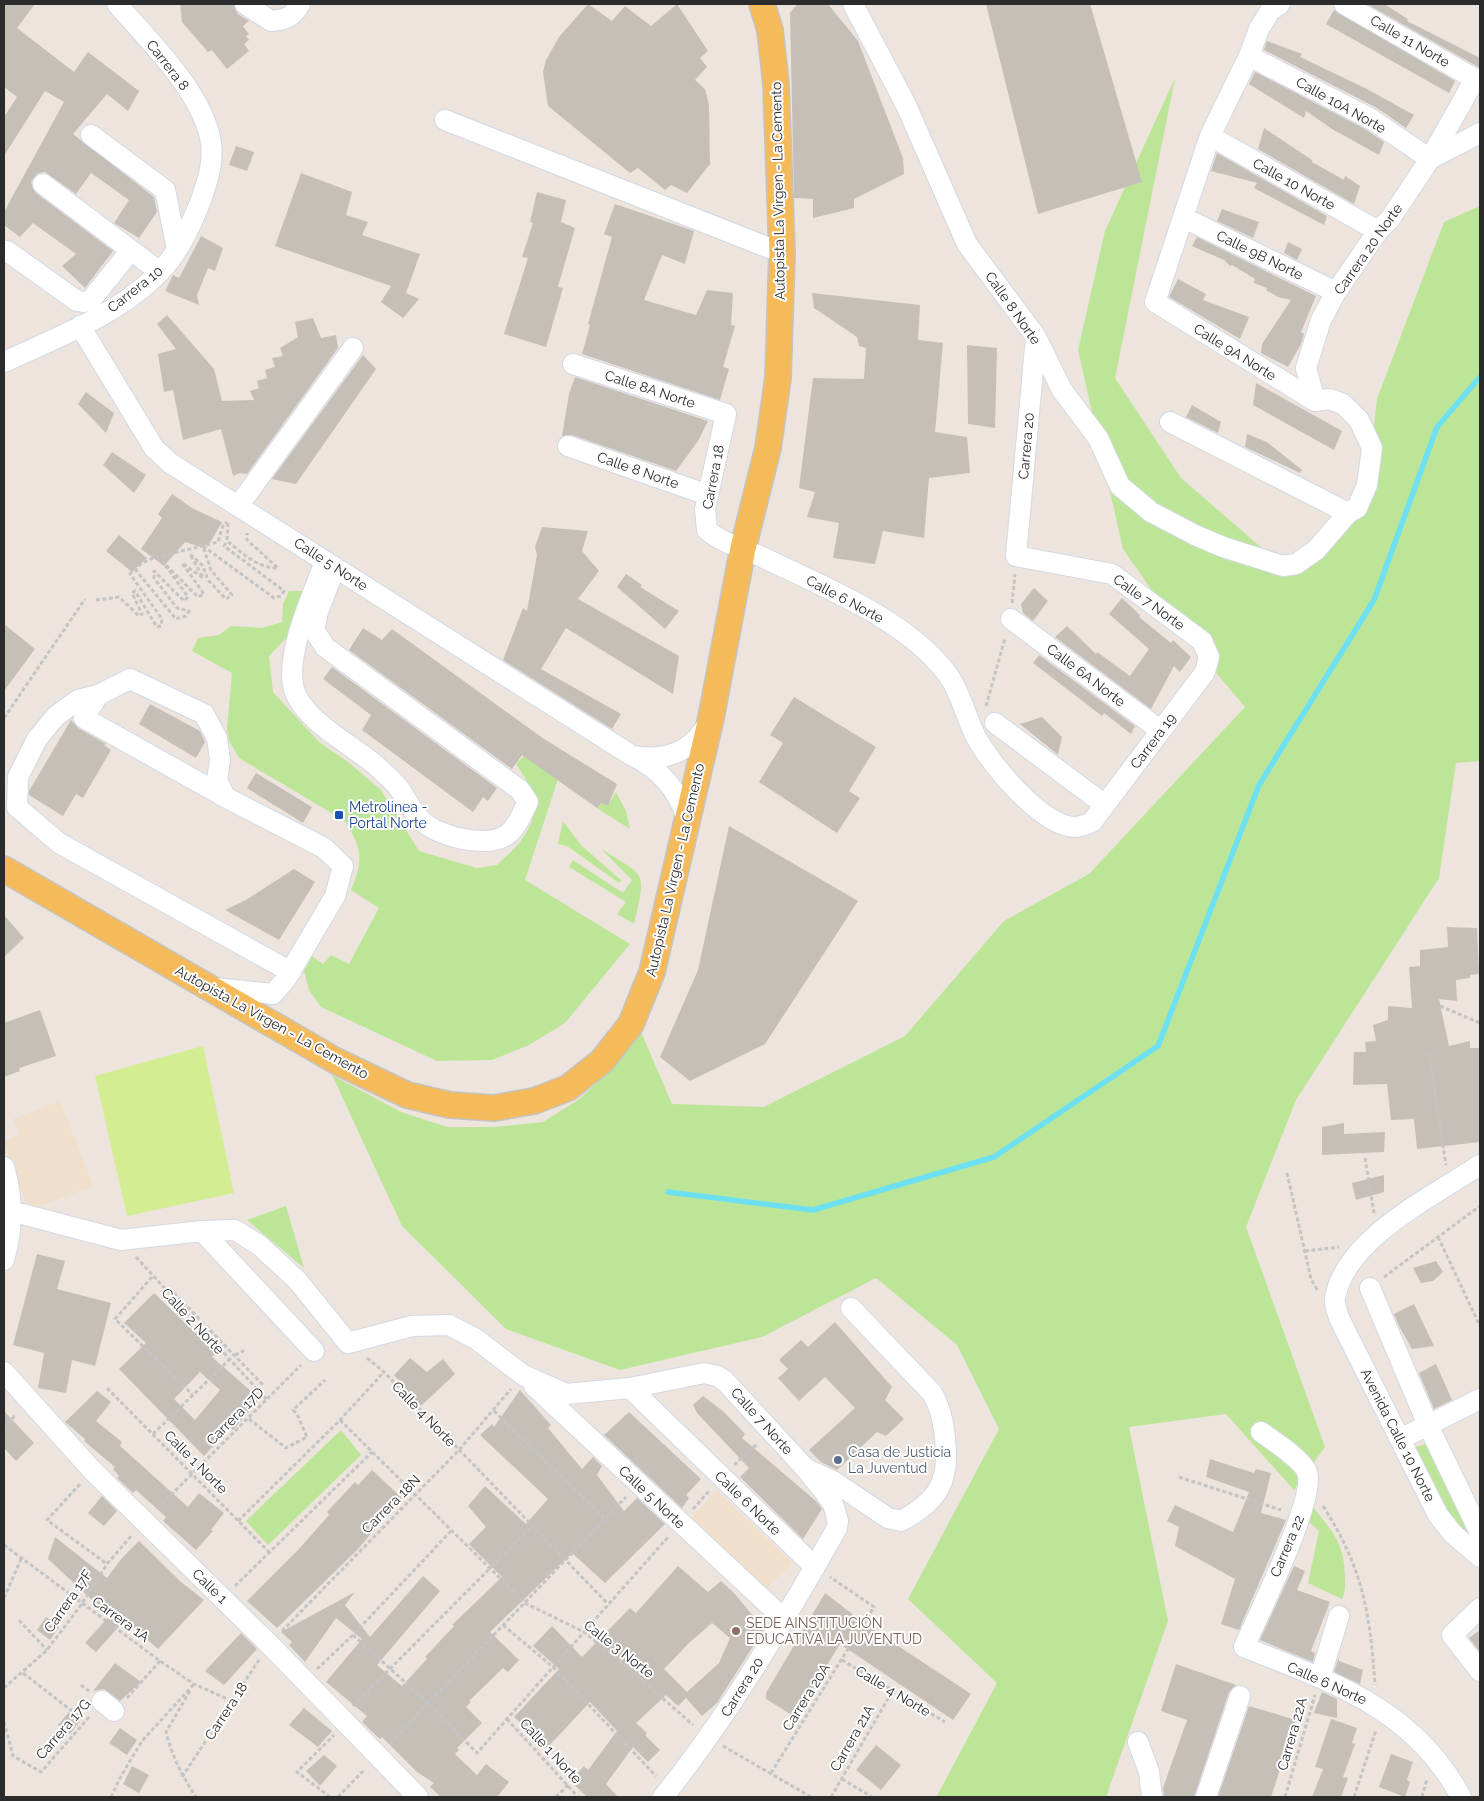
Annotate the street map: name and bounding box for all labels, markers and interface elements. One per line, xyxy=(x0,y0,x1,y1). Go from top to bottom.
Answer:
street label: Calle 11 Norte xyxy=(1367,12,1453,70)
street label: Carrera 8 xyxy=(143,37,193,93)
street label: Calle 10A Norte xyxy=(1293,74,1389,136)
street label: Autopista La Virgen - La Cemento xyxy=(768,82,788,300)
street label: Calle 10 Norte xyxy=(1250,155,1338,213)
street label: Carrera 20 Norte xyxy=(1331,200,1405,298)
street label: Calle 9B Norte xyxy=(1214,227,1306,283)
street label: Carrera 10 xyxy=(104,262,166,316)
street label: Calle 8 Norte xyxy=(982,269,1044,347)
street label: Calle 9A Norte xyxy=(1191,320,1279,384)
street label: Calle 8A Norte xyxy=(603,367,697,411)
street label: Carrera 20 xyxy=(1015,412,1037,480)
street label: Carrera 18 xyxy=(699,443,727,511)
street label: Calle 8 Norte xyxy=(595,449,681,491)
street label: Calle 5 Norte xyxy=(291,534,371,594)
street label: Calle 7 Norte xyxy=(1110,571,1188,633)
street label: Calle 6 Norte xyxy=(804,572,886,626)
street label: Calle 6A Norte xyxy=(1044,640,1128,710)
street label: Carrera 19 xyxy=(1127,710,1179,772)
street label: Autopista La Virgen - La Cemento xyxy=(643,762,707,978)
place label: Metrolinea - Portal Norte xyxy=(349,799,427,831)
marker: Metrolinea - Portal Norte xyxy=(333,809,345,821)
street label: Autopista La Virgen - La Cemento xyxy=(173,962,371,1082)
street label: Calle 2 Norte xyxy=(158,1285,228,1357)
street label: Avenida Calle 10 Norte xyxy=(1357,1366,1439,1504)
street label: Calle 4 Norte xyxy=(389,1378,459,1450)
street label: Carrera 17D xyxy=(203,1384,267,1448)
street label: Calle 7 Norte xyxy=(728,1384,796,1458)
street label: Calle 1 Norte xyxy=(161,1427,231,1497)
place label: Casa de Justicia La Juventud xyxy=(848,1444,951,1476)
marker: Casa de Justicia La Juventud xyxy=(832,1454,844,1466)
street label: Calle 5 Norte xyxy=(616,1462,688,1532)
street label: Calle 6 Norte xyxy=(712,1468,784,1538)
street label: Carrera 18N xyxy=(358,1471,424,1537)
street label: Carrera 22 xyxy=(1267,1513,1307,1579)
street label: Calle 1 xyxy=(189,1565,231,1607)
street label: Carrera 17F xyxy=(41,1567,95,1635)
street label: Carrera 1A xyxy=(89,1593,153,1645)
place label: SEDE AINSTITUCIÓN EDUCATIVA LA JUVENTUD xyxy=(746,1614,922,1647)
street label: Calle 3 Norte xyxy=(581,1617,657,1681)
marker: SEDE AINSTITUCIÓN EDUCATIVA LA JUVENTUD xyxy=(730,1625,742,1637)
street label: Carrera 20 xyxy=(717,1654,767,1720)
street label: Calle 6 Norte xyxy=(1285,1658,1369,1708)
street label: Carrera 20A xyxy=(779,1660,833,1734)
street label: Calle 4 Norte xyxy=(853,1662,933,1720)
street label: Carrera 18 xyxy=(201,1679,251,1743)
street label: Carrera 22A xyxy=(1274,1695,1310,1772)
street label: Carrera 17G xyxy=(32,1696,94,1762)
street label: Carrera 21A xyxy=(827,1702,878,1774)
street label: Calle 1 Norte xyxy=(517,1715,585,1787)

